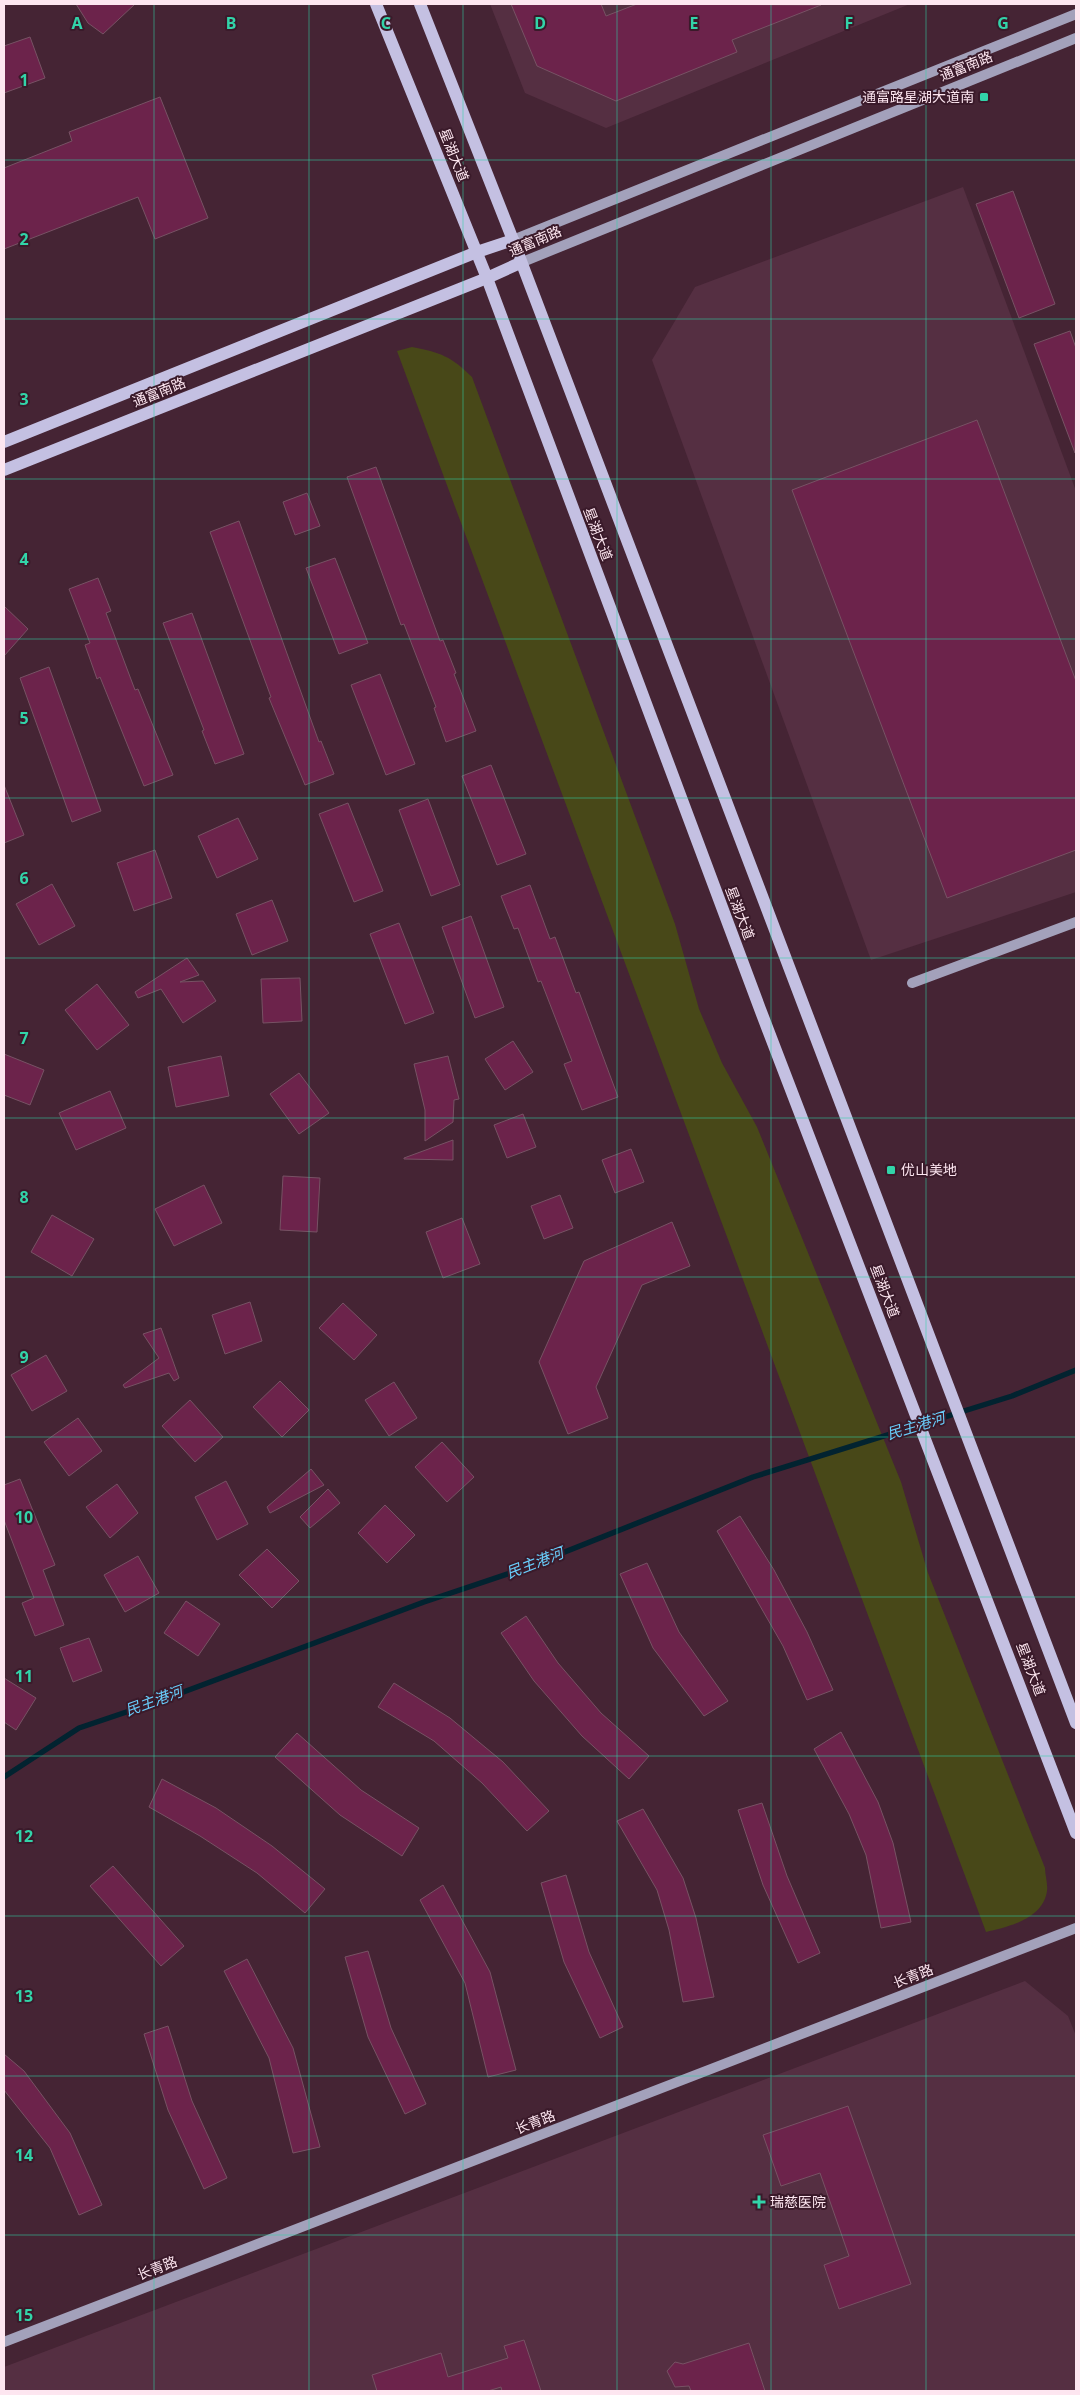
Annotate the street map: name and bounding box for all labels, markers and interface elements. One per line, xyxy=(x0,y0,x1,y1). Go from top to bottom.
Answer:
text: A xyxy=(71,12,83,34)
text: B xyxy=(226,12,236,34)
text: C xyxy=(381,12,391,34)
text: D xyxy=(534,12,546,34)
text: E xyxy=(690,12,699,34)
text: F xyxy=(845,12,853,34)
text: G xyxy=(997,12,1009,34)
street label: 通富南路 xyxy=(936,46,995,85)
text: 1 xyxy=(19,69,29,91)
place label: 通富路星湖大道南 xyxy=(862,87,974,106)
marker: 通富路星湖大道南 xyxy=(978,91,990,103)
street label: 星湖大道 xyxy=(435,125,474,184)
street label: 通富南路 xyxy=(505,221,564,260)
text: 2 xyxy=(19,228,29,250)
street label: 通富南路 xyxy=(129,372,188,411)
text: 3 xyxy=(19,388,29,410)
street label: 星湖大道 xyxy=(580,504,617,563)
text: 4 xyxy=(19,548,29,570)
text: 5 xyxy=(19,707,29,729)
text: 6 xyxy=(19,867,29,889)
street label: 星湖大道 xyxy=(722,883,759,942)
text: 7 xyxy=(19,1027,29,1049)
place label: 优山美地 xyxy=(901,1160,957,1179)
marker: 优山美地 xyxy=(885,1164,897,1176)
text: 8 xyxy=(19,1186,29,1208)
street label: 星湖大道 xyxy=(867,1261,904,1320)
text: 9 xyxy=(19,1346,29,1368)
water label: 民主港河 xyxy=(884,1406,950,1443)
text: 10 xyxy=(15,1506,33,1528)
water label: 民主港河 xyxy=(503,1541,569,1582)
street label: 星湖大道 xyxy=(1013,1639,1050,1698)
text: 11 xyxy=(15,1665,33,1687)
water label: 民主港河 xyxy=(122,1679,188,1720)
text: 12 xyxy=(15,1825,33,1847)
street label: 长青路 xyxy=(890,1959,936,1992)
text: 13 xyxy=(15,1985,33,2007)
street label: 长青路 xyxy=(512,2105,558,2138)
text: 14 xyxy=(15,2144,33,2166)
place label: 瑞慈医院 xyxy=(770,2192,826,2211)
marker: 瑞慈医院 xyxy=(752,2195,766,2209)
street label: 长青路 xyxy=(134,2251,180,2284)
text: 15 xyxy=(15,2304,33,2326)

